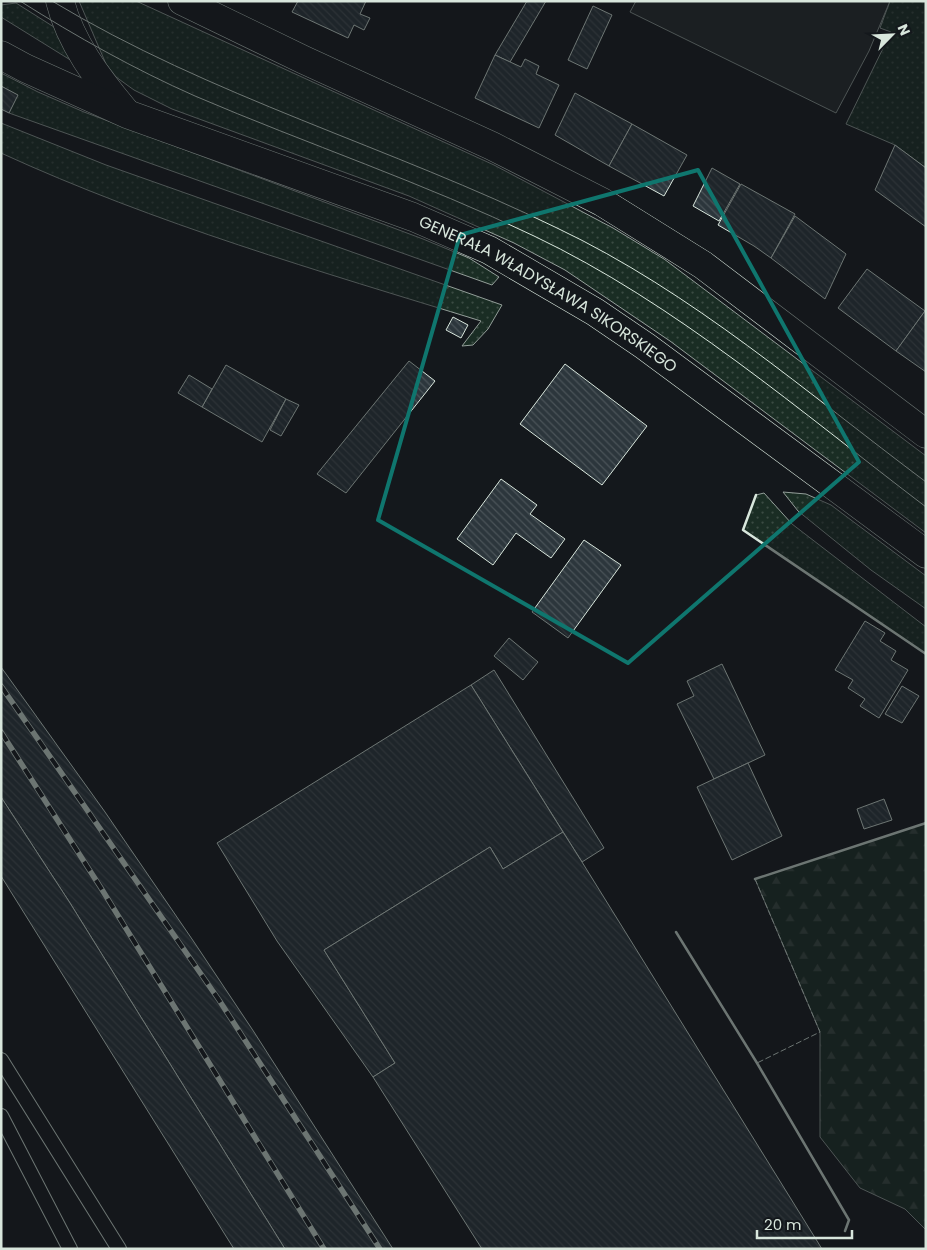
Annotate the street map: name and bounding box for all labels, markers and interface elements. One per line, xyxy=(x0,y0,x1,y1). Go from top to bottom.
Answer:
north arrow xyxy=(867,10,917,60)
text: N xyxy=(893,21,915,39)
street label: GENERAŁA WŁADYSŁAWA SIKORSKIEGO xyxy=(415,210,682,378)
scale bar xyxy=(757,1208,852,1240)
text: 20 m xyxy=(764,1214,802,1235)

